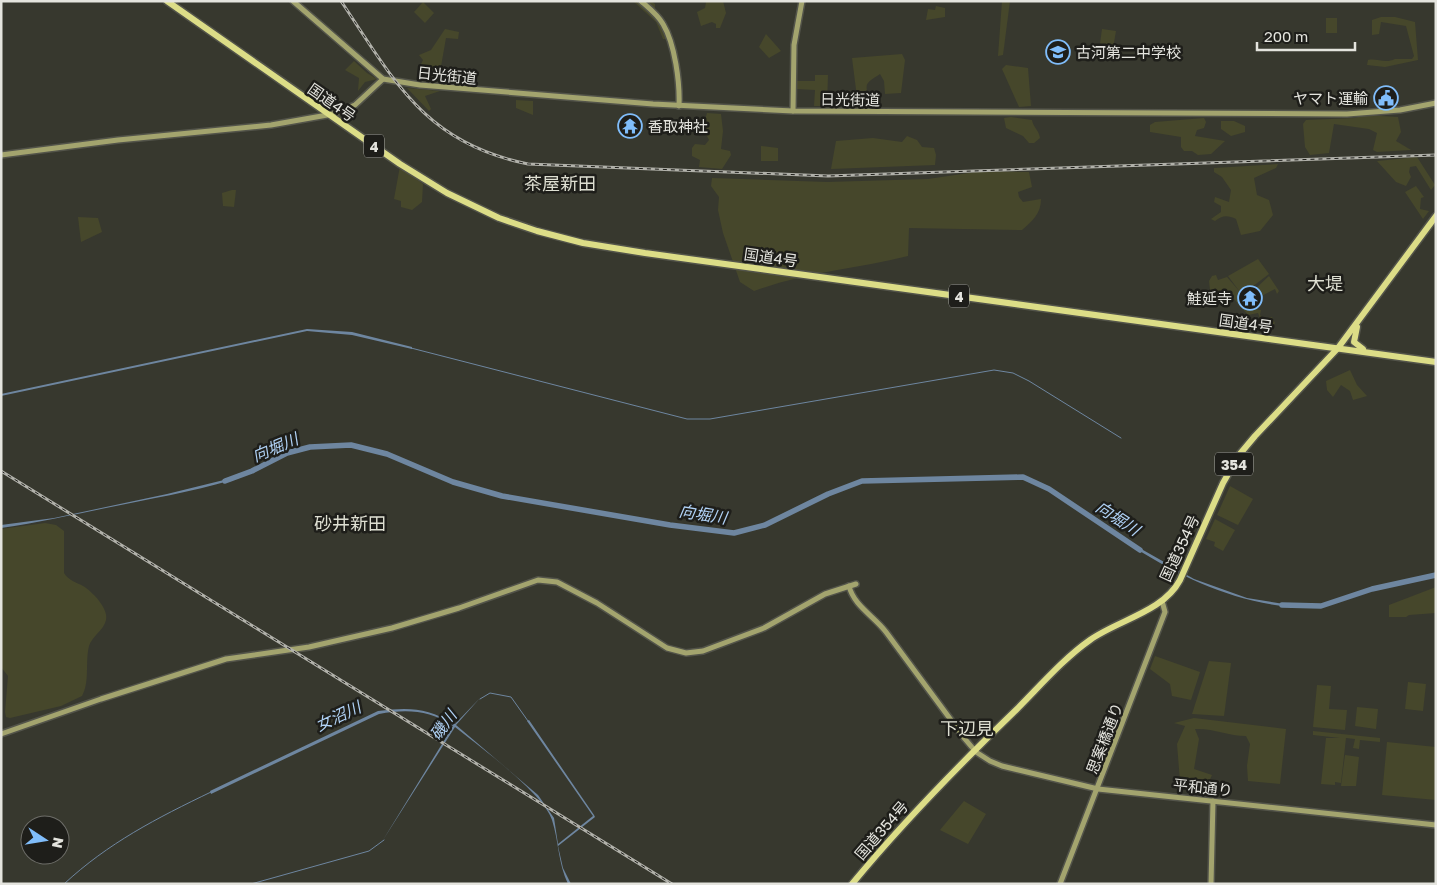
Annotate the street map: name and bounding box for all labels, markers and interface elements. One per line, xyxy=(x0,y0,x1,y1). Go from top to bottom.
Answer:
scale bar xyxy=(1257,20,1354,52)
text: 200 m xyxy=(1264,27,1308,45)
school or university icon: 古河第二中学校 xyxy=(1045,39,1071,65)
place label: 古河第二中学校 xyxy=(1076,43,1181,61)
street label: 日光街道 xyxy=(416,63,478,87)
street label: 国道4号 xyxy=(305,79,359,125)
public building icon: ヤマト運輸 xyxy=(1373,85,1399,111)
street label: 日光街道 xyxy=(820,89,880,109)
place label: ヤマト運輸 xyxy=(1293,89,1368,107)
temple icon: 香取神社 xyxy=(617,113,643,139)
place label: 香取神社 xyxy=(648,117,708,135)
road number: 4 xyxy=(364,134,384,158)
district label: 茶屋新田 xyxy=(524,172,596,194)
street label: 国道4号 xyxy=(743,244,799,270)
district label: 大堤 xyxy=(1307,272,1343,294)
road number: 4 xyxy=(949,284,969,308)
temple icon: 鮭延寺 xyxy=(1237,285,1263,311)
place label: 鮭延寺 xyxy=(1187,289,1232,307)
street label: 国道4号 xyxy=(1218,310,1274,336)
water label: 向堀川 xyxy=(249,428,303,466)
road number: 354 xyxy=(1215,452,1253,476)
water label: 向堀川 xyxy=(1092,497,1145,541)
water label: 向堀川 xyxy=(678,500,730,528)
district label: 砂井新田 xyxy=(314,512,386,534)
street label: 国道354号 xyxy=(1156,512,1202,584)
water label: 女沼川 xyxy=(312,696,366,735)
street label: 思案橋通り xyxy=(1082,700,1126,776)
water label: 磯川 xyxy=(425,705,462,744)
district label: 下辺見 xyxy=(940,717,994,739)
street label: 平和通り xyxy=(1172,775,1234,799)
street label: 国道354号 xyxy=(851,797,911,863)
north arrow xyxy=(20,815,70,865)
text: N xyxy=(49,836,68,850)

